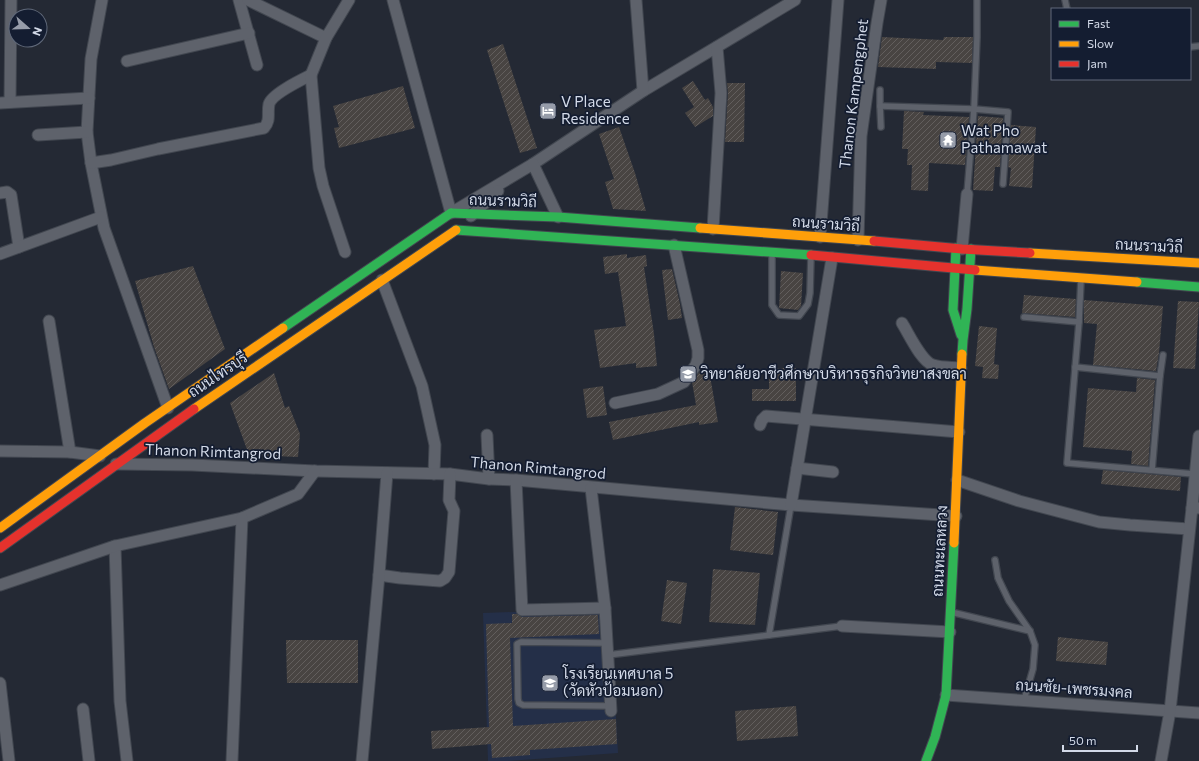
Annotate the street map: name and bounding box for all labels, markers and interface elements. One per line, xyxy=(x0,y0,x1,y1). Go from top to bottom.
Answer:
north arrow xyxy=(8,8,48,48)
legend xyxy=(1051,8,1191,80)
text: Fast xyxy=(1087,16,1110,30)
street label: Thanon Kampengphet xyxy=(835,18,871,170)
text: N xyxy=(30,25,45,38)
text: Slow xyxy=(1087,36,1114,50)
text: Jam xyxy=(1087,56,1107,71)
place label: V Place Residence xyxy=(561,92,630,127)
hotel icon: V Place Residence xyxy=(538,101,558,121)
place label: Wat Pho Pathamawat xyxy=(961,121,1047,156)
temple icon: Wat Pho Pathamawat xyxy=(938,130,958,150)
street label: ถนนรามวิถี xyxy=(469,190,537,210)
street label: ถนนรามวิถี xyxy=(792,212,861,234)
street label: ถนนรามวิถี xyxy=(1115,234,1183,256)
street label: ถนนไทรบุรี xyxy=(184,348,252,403)
school or university icon: วิทยาลัยอาชีวศึกษาบริหารธุรกิจวิทยาสงขลา xyxy=(678,364,698,384)
place label: วิทยาลัยอาชีวศึกษาบริหารธุรกิจวิทยาสงขลา xyxy=(701,364,967,385)
street label: Thanon Rimtangrod xyxy=(145,440,281,462)
street label: Thanon Rimtangrod xyxy=(469,452,607,482)
street label: ถนนทะเลหลวง xyxy=(928,505,950,597)
place label: โรงเรียนเทศบาล 5 (วัดหัวป้อมนอก) xyxy=(562,664,673,699)
school or university icon: โรงเรียนเทศบาล 5 (วัดหัวป้อมนอก) xyxy=(540,673,560,693)
street label: ถนนชัย-เพชรมงคล xyxy=(1015,675,1133,701)
scale bar xyxy=(1063,727,1137,753)
text: 50 m xyxy=(1069,733,1097,747)

